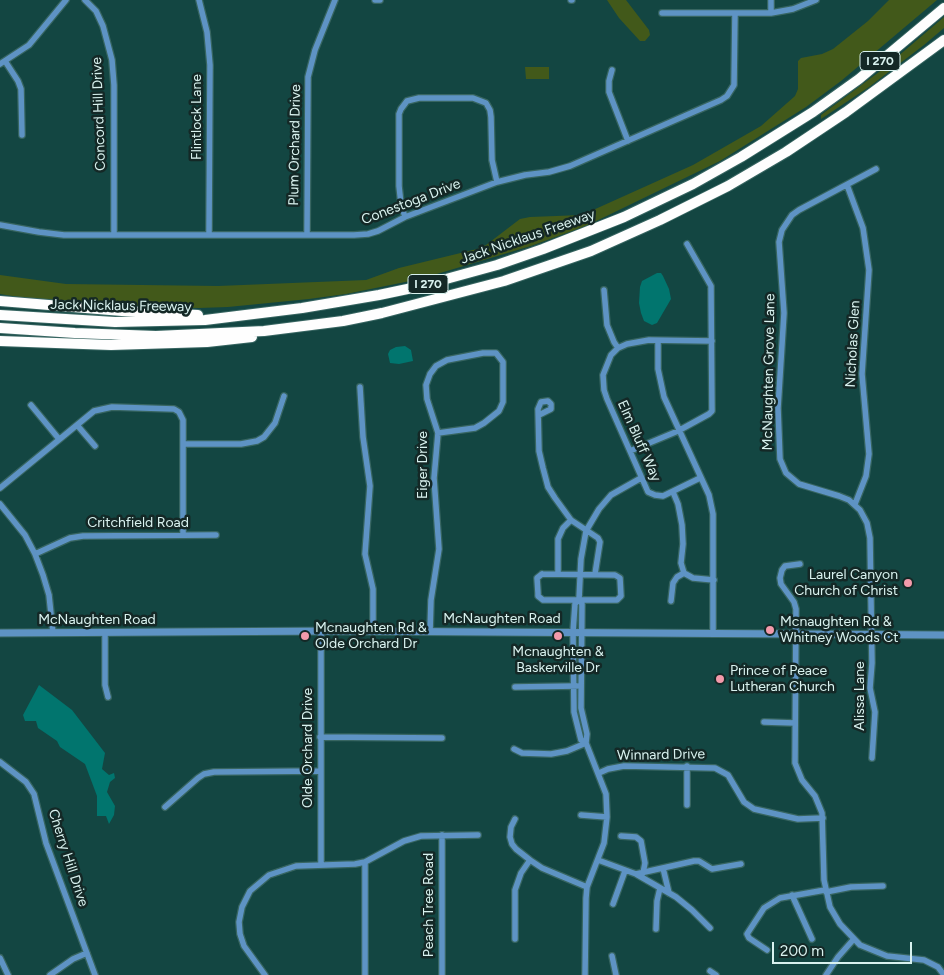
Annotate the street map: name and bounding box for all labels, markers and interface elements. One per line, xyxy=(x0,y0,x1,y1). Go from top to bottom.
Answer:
road number: I 270 xyxy=(860,51,900,70)
street label: Concord Hill Drive xyxy=(89,57,109,171)
street label: Flintlock Lane xyxy=(189,74,205,160)
street label: Plum Orchard Drive xyxy=(286,84,304,206)
street label: Conestoga Drive xyxy=(359,175,463,229)
street label: Jack Nicklaus Freeway xyxy=(459,206,597,268)
road number: I 270 xyxy=(408,274,448,294)
street label: McNaughten Grove Lane xyxy=(759,293,779,451)
street label: Jack Nicklaus Freeway xyxy=(50,296,192,316)
street label: Nicholas Glen xyxy=(842,300,864,388)
street label: Elm Bluff Way xyxy=(614,398,664,484)
street label: Eiger Drive xyxy=(415,431,431,499)
street label: Critchfield Road xyxy=(87,515,189,531)
place label: Laurel Canyon Church of Christ xyxy=(794,567,898,600)
marker: Laurel Canyon Church of Christ xyxy=(902,577,914,589)
street label: McNaughten Road xyxy=(443,611,561,627)
street label: McNaughten Road xyxy=(38,612,156,628)
place label: Mcnaughten Rd & Whitney Woods Ct xyxy=(780,614,899,646)
place label: Mcnaughten Rd & Olde Orchard Dr xyxy=(315,620,427,652)
marker: Mcnaughten Rd & Whitney Woods Ct xyxy=(764,624,776,636)
marker: Mcnaughten Rd & Olde Orchard Dr xyxy=(299,630,311,642)
marker: Mcnaughten & Baskerville Dr xyxy=(552,630,564,642)
place label: Mcnaughten & Baskerville Dr xyxy=(512,644,604,676)
street label: Alissa Lane xyxy=(852,661,868,731)
place label: Prince of Peace Lutheran Church xyxy=(730,663,835,696)
marker: Prince of Peace Lutheran Church xyxy=(714,673,726,685)
street label: Olde Orchard Drive xyxy=(300,688,316,808)
street label: Winnard Drive xyxy=(617,746,705,764)
street label: Cherry Hill Drive xyxy=(44,807,92,909)
street label: Peach Tree Road xyxy=(421,853,437,957)
scale bar xyxy=(774,932,914,964)
text: 200 m xyxy=(780,942,824,960)

